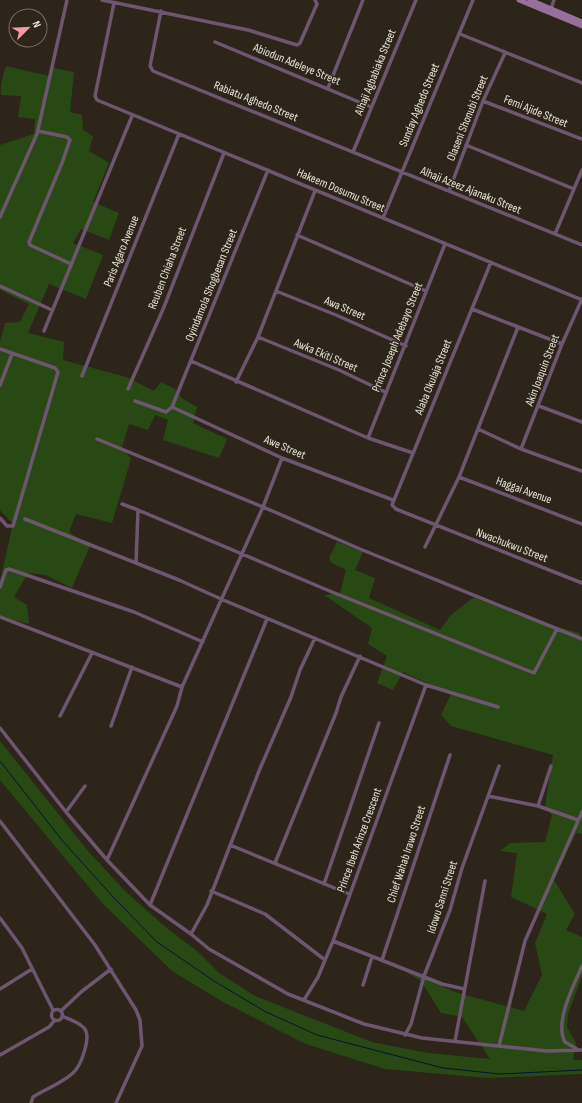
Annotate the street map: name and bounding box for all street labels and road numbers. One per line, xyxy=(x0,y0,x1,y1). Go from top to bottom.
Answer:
street label: Alhaji Agbabiaka Street xyxy=(351,27,400,118)
street label: Abiodun Adeleye Street xyxy=(250,40,343,89)
street label: Sunday Aghedo Street xyxy=(396,61,443,149)
street label: Olaseni Shonubi Street xyxy=(443,73,492,163)
street label: Rabiatu Aghedo Street xyxy=(211,78,301,125)
street label: Femi Ajide Street xyxy=(502,92,570,131)
street label: Alhaji Azeez Ajanaku Street xyxy=(417,163,524,218)
street label: Hakeem Dosumu Street xyxy=(294,165,388,216)
street label: Paris Agaro Avenue xyxy=(100,213,143,289)
street label: Reuben Chiaha Street xyxy=(145,225,190,311)
street label: Oyindamola Shogbesan Street xyxy=(182,226,241,344)
street label: Prince Joseph Adebayo Street xyxy=(369,280,426,394)
street label: Awa Street xyxy=(321,293,368,324)
street label: Akin Joaquin Street xyxy=(522,332,563,409)
street label: Awka Ekiti Street xyxy=(291,335,360,376)
street label: Alaba Okulaja Street xyxy=(411,337,456,418)
street label: Awe Street xyxy=(261,432,308,463)
street label: Haggai Avenue xyxy=(494,473,554,508)
street label: Nwachukwu Street xyxy=(474,525,550,566)
street label: Prince Ibeh Arinze Crescent xyxy=(334,785,385,895)
street label: Chief Wahab Irawo Street xyxy=(384,803,429,905)
street label: Idowu Sanni Street xyxy=(424,859,461,935)

